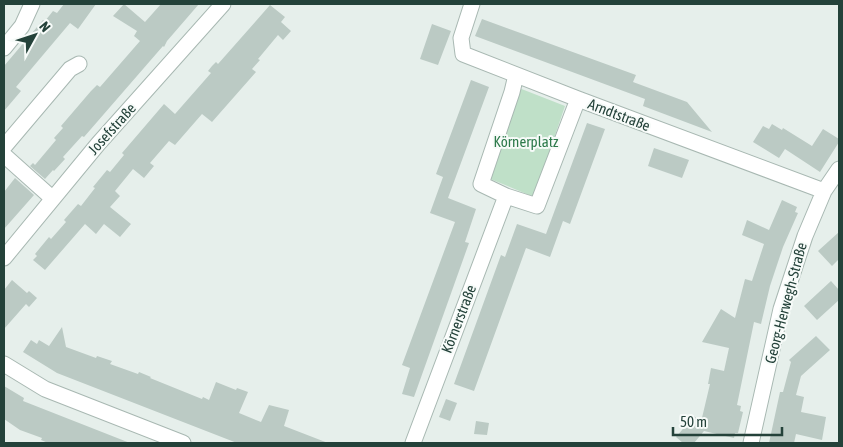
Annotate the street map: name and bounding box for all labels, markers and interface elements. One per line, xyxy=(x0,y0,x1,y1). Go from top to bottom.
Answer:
north arrow xyxy=(10,10,60,60)
text: N xyxy=(36,18,54,35)
street label: Arndtstraße xyxy=(586,95,653,134)
street label: Josefstraße xyxy=(84,100,139,158)
park label: Körnerplatz xyxy=(494,133,559,150)
street label: Georg-Herwegh-Straße xyxy=(761,240,810,365)
street label: Körnerstraße xyxy=(438,282,479,355)
scale bar xyxy=(673,404,782,436)
text: 50 m xyxy=(680,413,707,430)

